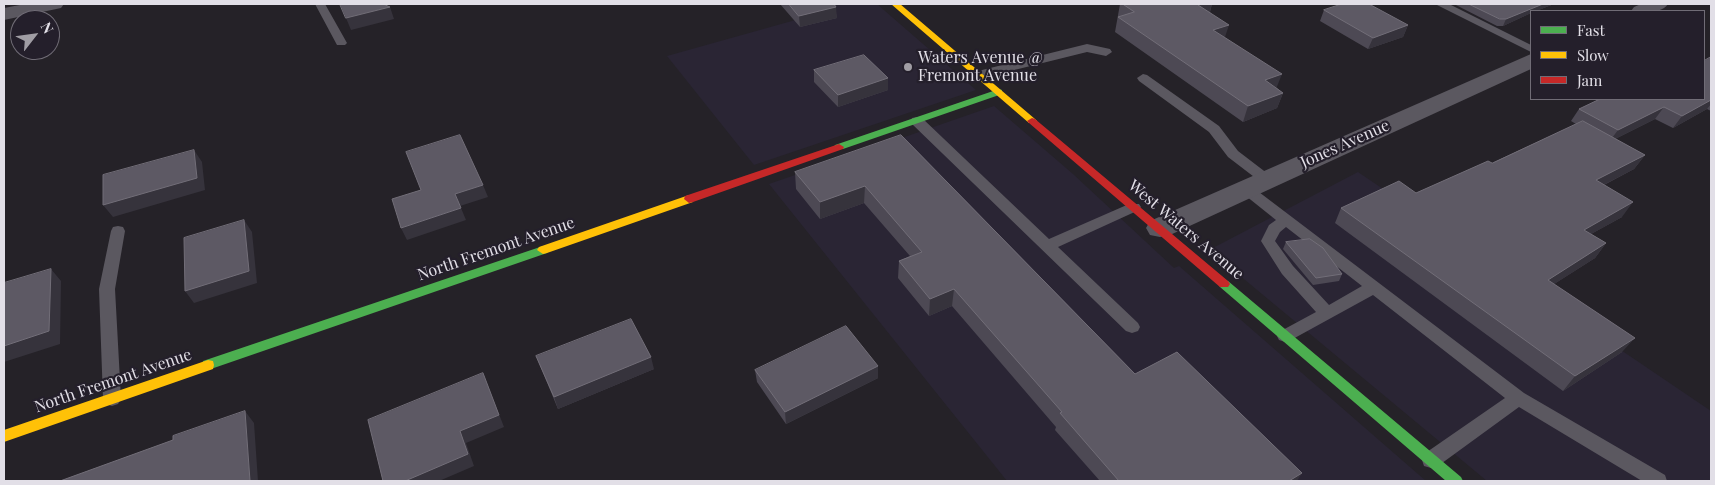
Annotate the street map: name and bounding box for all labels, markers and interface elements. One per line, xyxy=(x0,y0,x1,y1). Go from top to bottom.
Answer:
north arrow xyxy=(10,10,60,60)
legend xyxy=(1530,10,1705,100)
text: N xyxy=(37,19,58,37)
text: Fast xyxy=(1577,20,1605,40)
text: Slow xyxy=(1577,45,1609,65)
place label: Waters Avenue @ Fremont Avenue xyxy=(918,48,1042,86)
marker: Waters Avenue @ Fremont Avenue xyxy=(902,61,914,73)
text: Jam xyxy=(1577,70,1602,90)
street label: Jones Avenue xyxy=(1298,116,1392,172)
street label: West Waters Avenue xyxy=(1124,176,1248,284)
street label: North Fremont Avenue xyxy=(415,213,577,285)
street label: North Fremont Avenue xyxy=(32,345,194,417)

